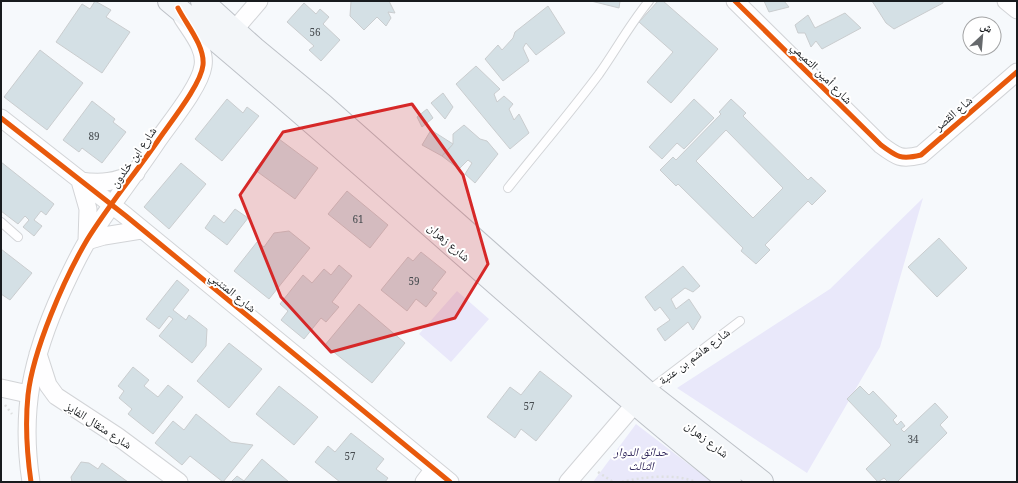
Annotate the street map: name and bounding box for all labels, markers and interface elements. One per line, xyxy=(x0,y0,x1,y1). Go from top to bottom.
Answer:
north arrow xyxy=(962,16,1002,56)
text: ش xyxy=(978,17,995,37)
house number: 56 xyxy=(309,25,321,39)
street label: شارع أمين التميمي xyxy=(786,38,857,109)
street label: شاع القصر xyxy=(929,92,976,135)
street label: شارع ابن خلدون xyxy=(106,123,160,191)
house number: 89 xyxy=(88,129,100,143)
house number: 61 xyxy=(352,212,364,226)
street label: شارع زهران xyxy=(424,219,474,265)
street label: شارع المتنبي xyxy=(205,268,260,318)
house number: 59 xyxy=(408,274,420,288)
street label: شارع هاشم بن عتبة xyxy=(655,324,733,388)
street label: شارع مثقال الفايز xyxy=(62,397,135,453)
house number: 57 xyxy=(523,399,535,413)
street label: شارع زهران xyxy=(682,416,733,462)
house number: 34 xyxy=(907,432,919,446)
park label: حدائق الدوار الثالث xyxy=(613,443,669,474)
house number: 57 xyxy=(344,449,356,463)

